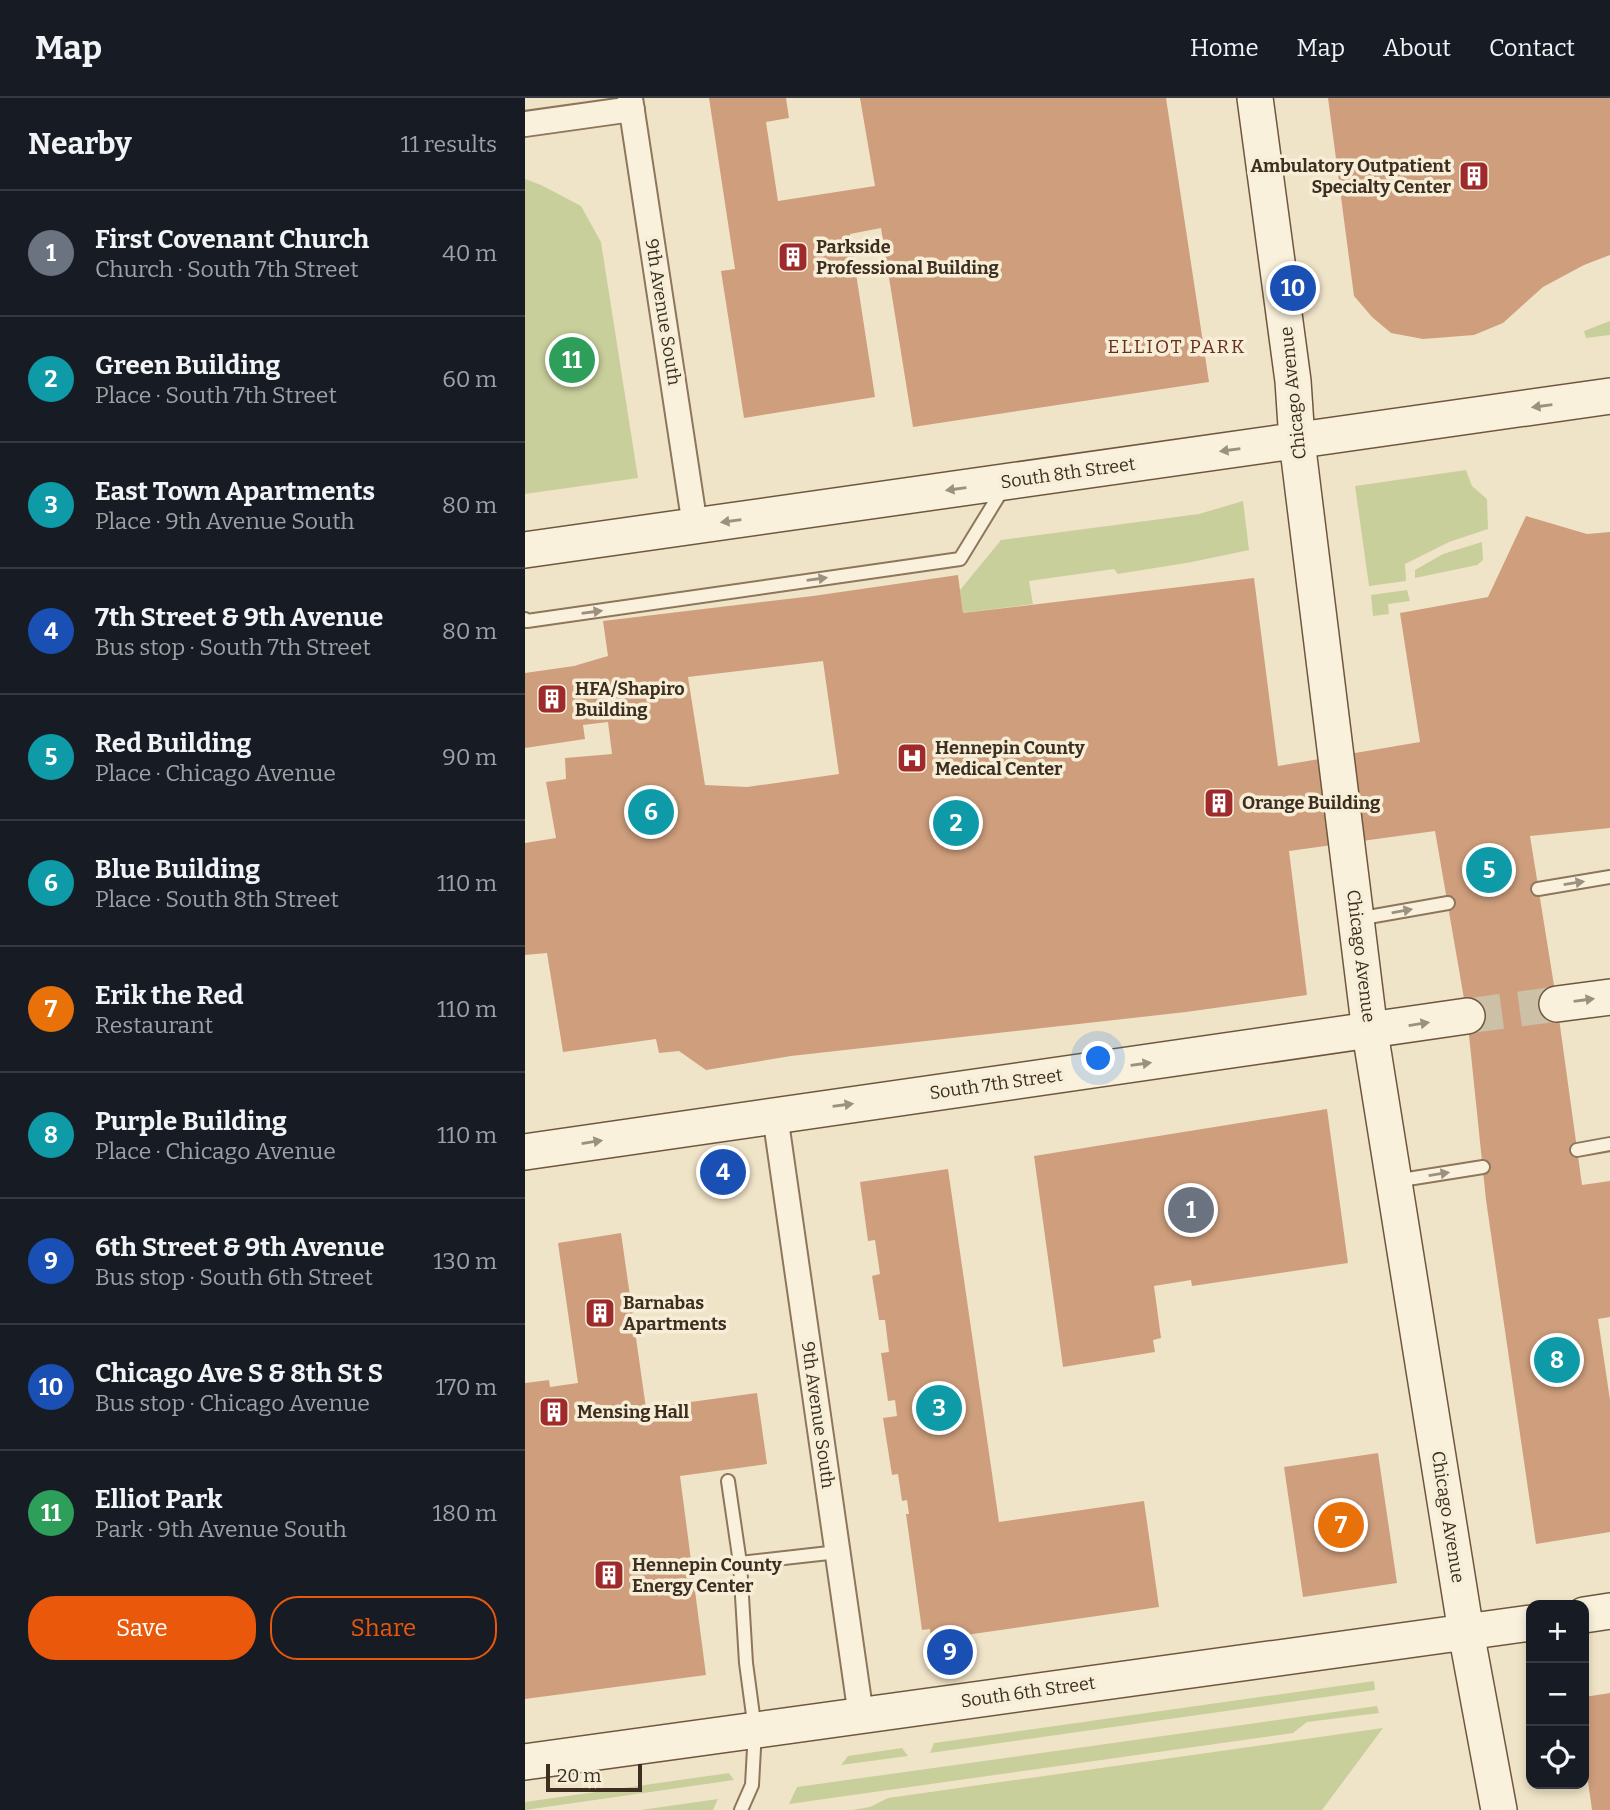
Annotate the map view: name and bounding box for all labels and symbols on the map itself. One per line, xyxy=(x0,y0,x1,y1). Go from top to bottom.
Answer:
place label: Ambulatory Outpatient Specialty Center xyxy=(1250,155,1452,198)
building icon: Ambulatory Outpatient Specialty Center xyxy=(1457,159,1491,193)
place label: Parkside Professional Building xyxy=(816,236,1000,279)
street label: 9th Avenue South xyxy=(641,237,685,387)
building icon: Parkside Professional Building xyxy=(776,240,810,274)
pin: 10 xyxy=(1270,262,1316,314)
street label: Chicago Avenue xyxy=(1275,325,1311,461)
pin: 11 xyxy=(549,334,595,386)
district label: ELLIOT PARK xyxy=(1107,335,1247,358)
one-way arrow xyxy=(1531,401,1553,412)
one-way arrow xyxy=(1219,445,1241,456)
street label: South 8th Street xyxy=(999,453,1137,493)
one-way arrow xyxy=(945,484,967,495)
one-way arrow xyxy=(720,516,742,527)
one-way arrow xyxy=(806,574,828,585)
one-way arrow xyxy=(581,606,603,617)
place label: HFA/Shapiro Building xyxy=(575,678,685,721)
building icon: HFA/Shapiro Building xyxy=(535,682,569,716)
place label: Hennepin County Medical Center xyxy=(935,737,1086,780)
hospital icon: Hennepin County Medical Center xyxy=(895,741,929,775)
pin: 6 xyxy=(628,786,674,838)
building icon: Orange Building xyxy=(1202,786,1236,820)
place label: Orange Building xyxy=(1242,792,1381,814)
pin: 2 xyxy=(933,797,979,849)
pin: 5 xyxy=(1466,844,1512,896)
one-way arrow xyxy=(1563,877,1585,888)
street label: Chicago Avenue xyxy=(1342,888,1380,1024)
one-way arrow xyxy=(1391,905,1413,916)
one-way arrow xyxy=(1573,995,1595,1006)
one-way arrow xyxy=(1408,1018,1430,1029)
your location xyxy=(1081,1041,1115,1075)
one-way arrow xyxy=(1130,1058,1152,1069)
street label: South 7th Street xyxy=(928,1064,1064,1104)
one-way arrow xyxy=(832,1099,854,1110)
one-way arrow xyxy=(582,1136,604,1147)
pin: 4 xyxy=(700,1146,746,1198)
one-way arrow xyxy=(1428,1168,1450,1179)
pin: 1 xyxy=(1168,1184,1214,1236)
place label: Barnabas Apartments xyxy=(623,1292,727,1335)
building icon: Barnabas Apartments xyxy=(583,1296,617,1330)
pin: 8 xyxy=(1534,1334,1580,1386)
street label: 9th Avenue South xyxy=(797,1340,839,1490)
pin: 3 xyxy=(916,1382,962,1434)
building icon: Mensing Hall xyxy=(537,1395,571,1429)
place label: Mensing Hall xyxy=(577,1401,689,1423)
street label: Chicago Avenue xyxy=(1427,1449,1469,1585)
pin: 7 xyxy=(1318,1499,1364,1551)
place label: Hennepin County Energy Center xyxy=(632,1554,783,1597)
building icon: Hennepin County Energy Center xyxy=(592,1558,626,1592)
pin: 9 xyxy=(927,1626,973,1678)
street label: South 6th Street xyxy=(959,1672,1097,1712)
scale bar xyxy=(546,1761,642,1793)

